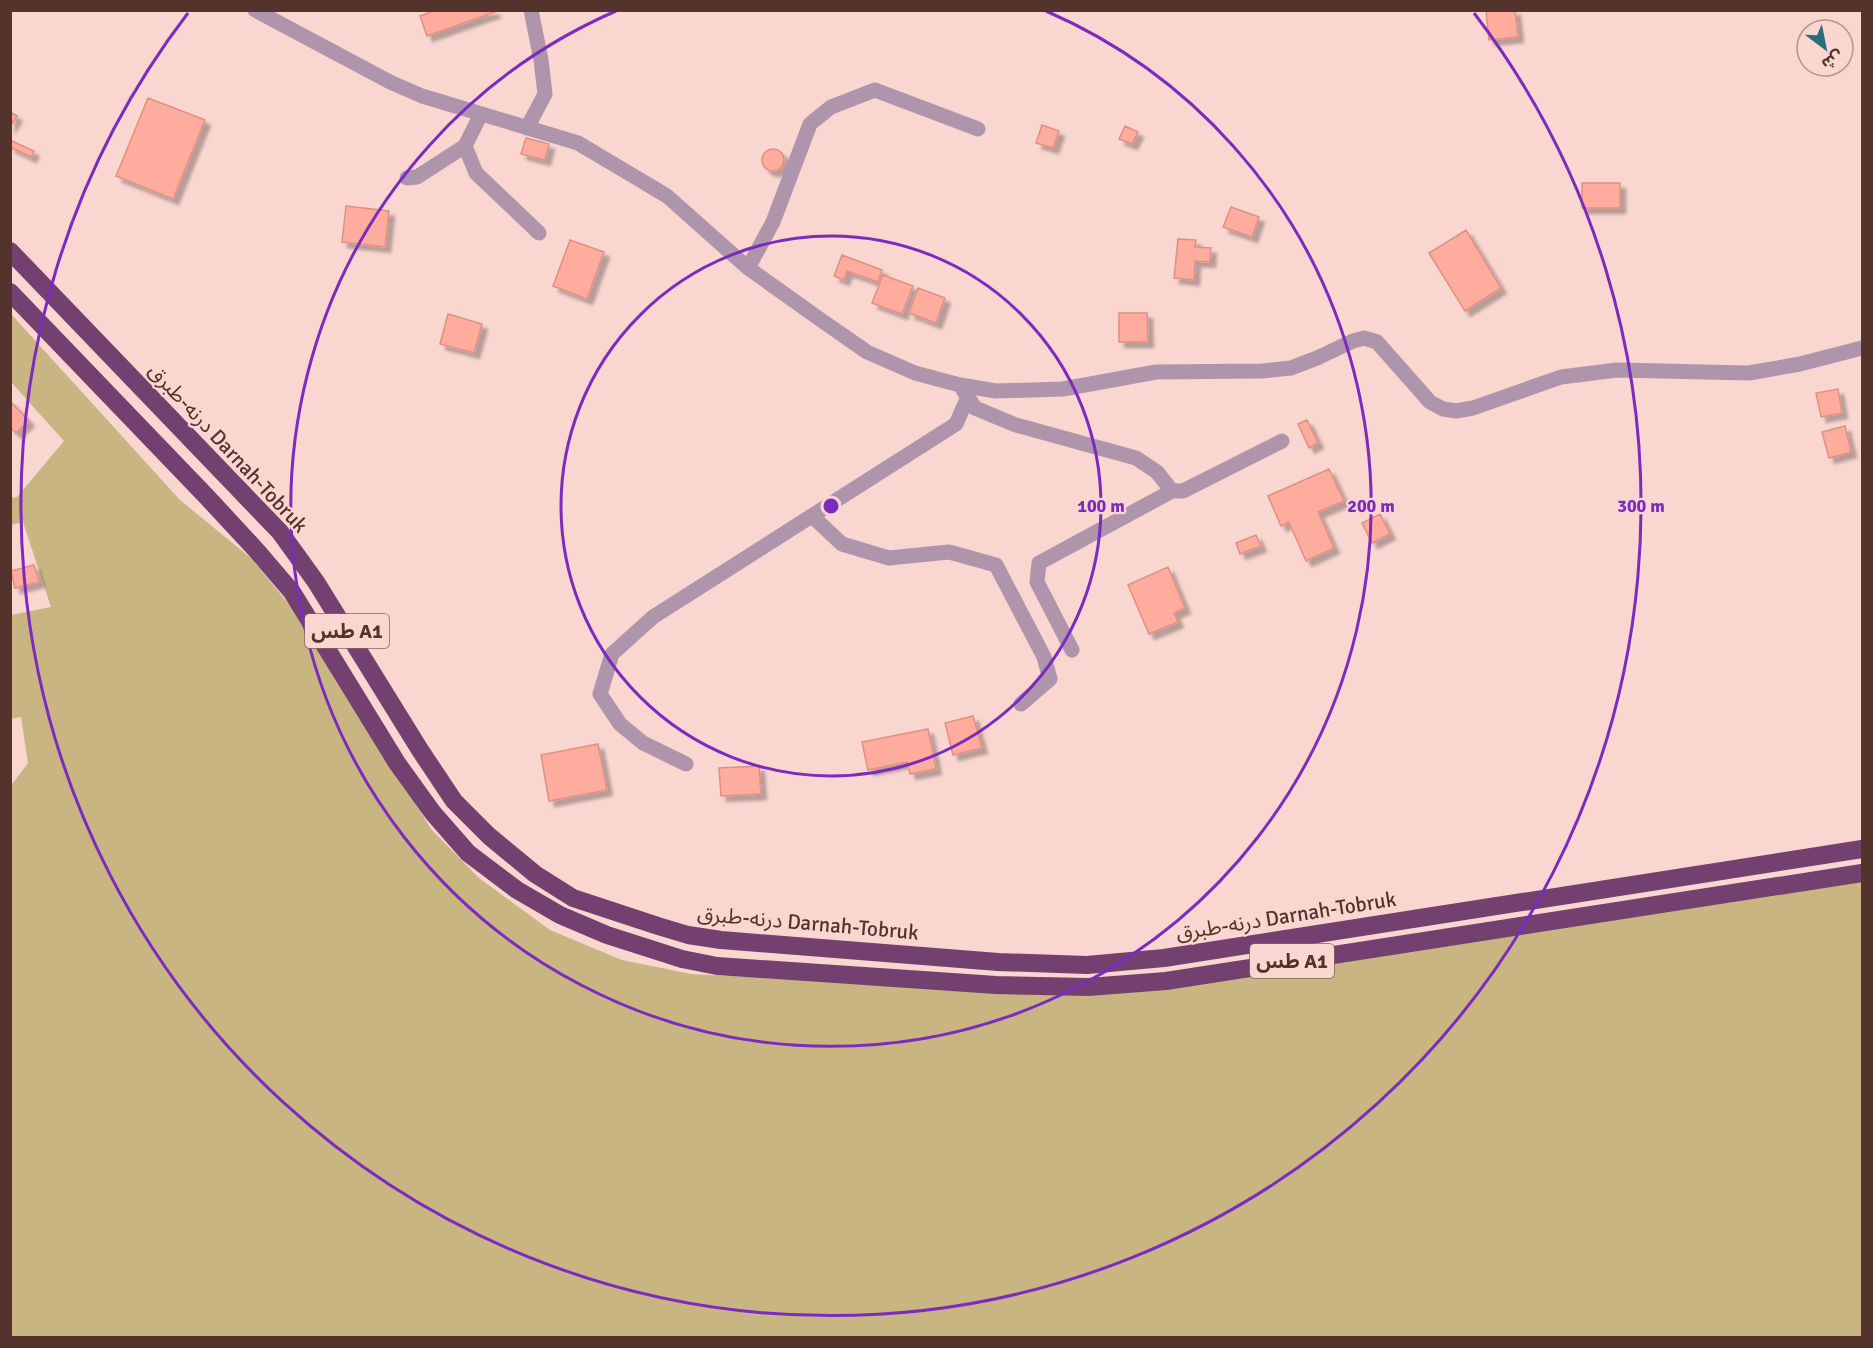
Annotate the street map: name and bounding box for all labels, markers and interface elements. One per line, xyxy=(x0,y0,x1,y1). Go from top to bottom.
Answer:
north arrow xyxy=(1795,18,1855,78)
text: ش xyxy=(1818,46,1847,74)
street label: درنه-طبرق Darnah-Tobruk xyxy=(143,358,314,538)
text: 100 m xyxy=(1077,495,1125,517)
text: 200 m xyxy=(1347,495,1395,517)
text: 300 m xyxy=(1617,495,1665,517)
centre of rings xyxy=(821,496,841,516)
road number: طس A1 xyxy=(305,614,389,648)
street label: درنه-طبرق Darnah-Tobruk xyxy=(1174,886,1398,946)
street label: درنه-طبرق Darnah-Tobruk xyxy=(696,900,920,946)
road number: طس A1 xyxy=(1250,944,1334,978)

